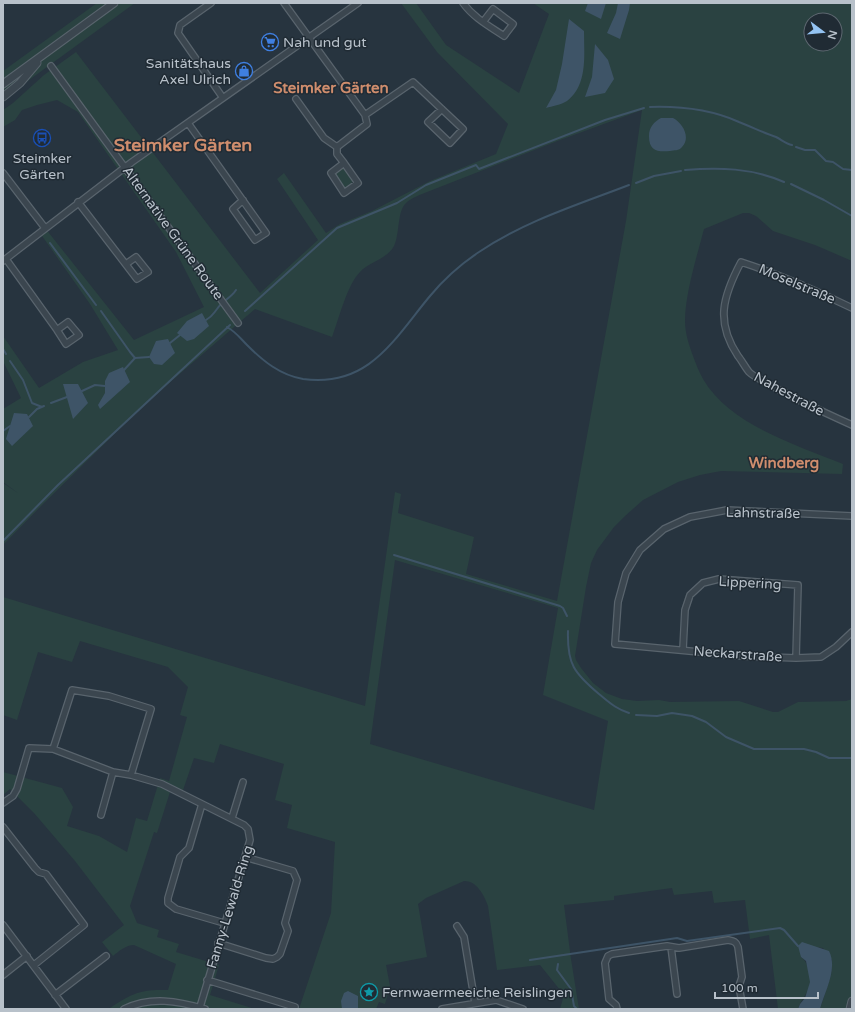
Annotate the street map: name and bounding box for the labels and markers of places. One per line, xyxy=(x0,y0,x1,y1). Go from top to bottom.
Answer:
supermarket icon: Nah und gut xyxy=(260,32,280,52)
place label: Nah und gut xyxy=(283,34,367,51)
place label: Sanitätshaus Axel Ulrich xyxy=(146,55,231,88)
shop icon: Sanitätshaus Axel Ulrich xyxy=(234,61,254,81)
bus stop icon: Steimker Gärten xyxy=(32,128,52,148)
place label: Steimker Gärten xyxy=(13,150,72,183)
place icon: Fernwaermeeiche Reislingen xyxy=(359,982,379,1002)
place label: Fernwaermeeiche Reislingen xyxy=(382,984,572,1001)

